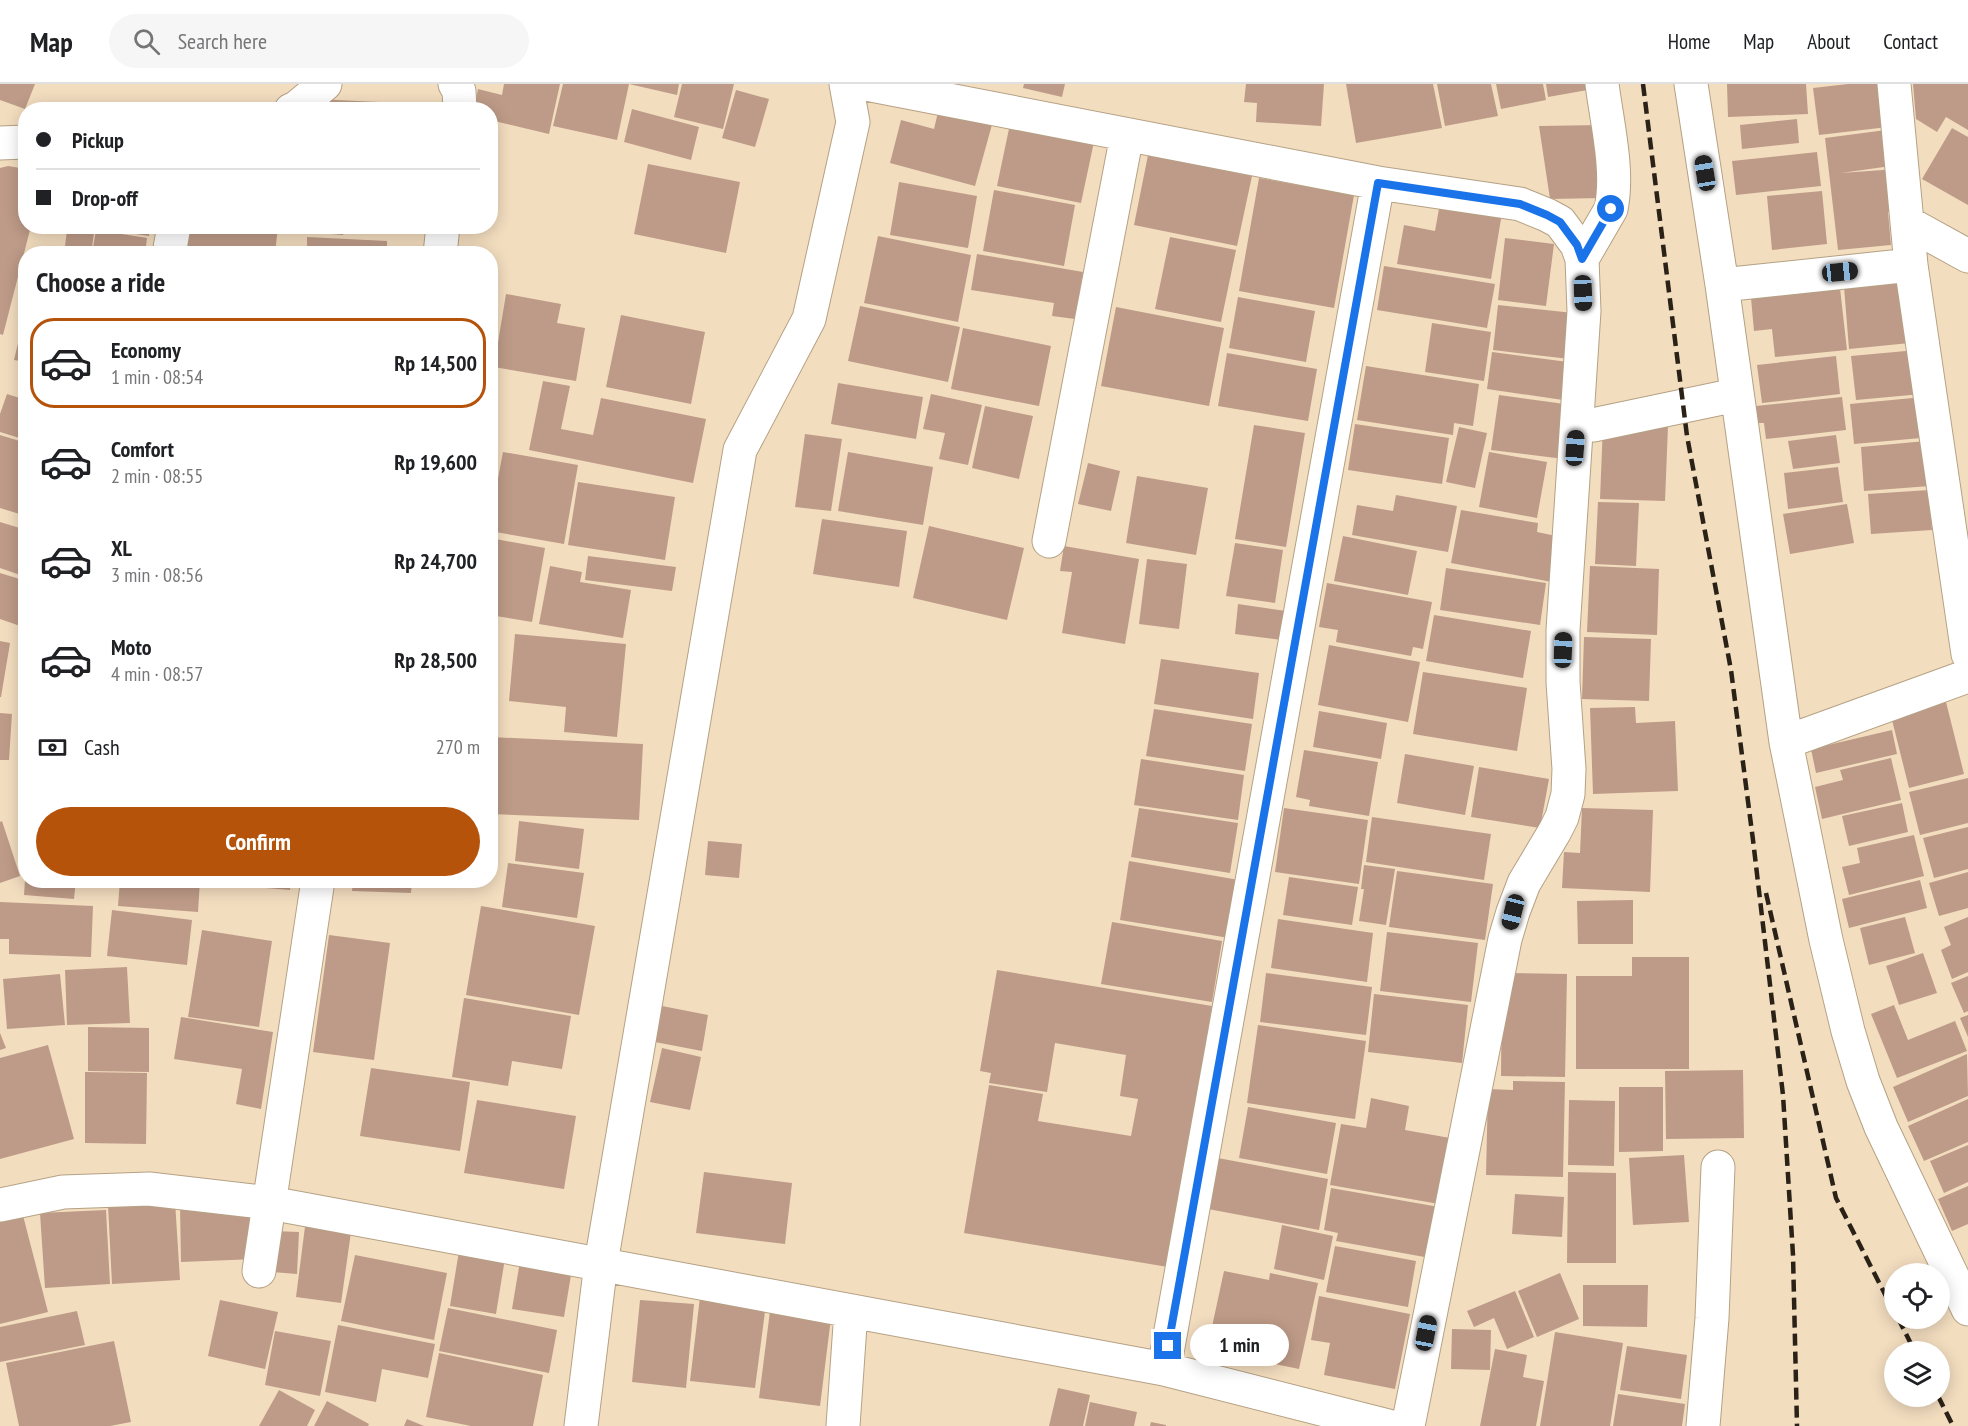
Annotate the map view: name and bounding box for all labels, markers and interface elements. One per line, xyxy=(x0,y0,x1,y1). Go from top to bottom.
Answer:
search box xyxy=(109,14,529,68)
text: Map xyxy=(30,23,73,60)
icon: search xyxy=(130,25,163,58)
text: Search here xyxy=(178,27,267,55)
text: Home xyxy=(1668,28,1710,55)
text: Map xyxy=(1743,28,1774,55)
text: About xyxy=(1807,28,1850,55)
text: Contact xyxy=(1883,28,1938,55)
text: Pickup xyxy=(72,126,124,154)
car xyxy=(1693,154,1717,192)
text: Drop-off xyxy=(72,184,138,212)
route start xyxy=(1597,195,1624,222)
car xyxy=(1821,261,1859,283)
text: Choose a ride xyxy=(36,265,165,299)
car xyxy=(1573,275,1593,311)
icon: car xyxy=(39,336,93,390)
text: Economy xyxy=(111,336,181,364)
text: Rp 14,500 xyxy=(394,349,477,377)
text: 1 min · 08:54 xyxy=(111,364,203,390)
car xyxy=(1565,429,1585,467)
icon: car xyxy=(39,435,93,489)
text: Comfort xyxy=(111,435,174,463)
text: Rp 19,600 xyxy=(394,448,477,476)
text: 2 min · 08:55 xyxy=(111,463,203,489)
icon: car xyxy=(39,534,93,588)
text: XL xyxy=(111,534,132,562)
text: Rp 24,700 xyxy=(394,547,477,575)
text: 3 min · 08:56 xyxy=(111,562,203,588)
car xyxy=(1553,632,1573,668)
icon: car xyxy=(39,633,93,687)
text: Moto xyxy=(111,633,152,661)
text: Rp 28,500 xyxy=(394,646,477,674)
text: 4 min · 08:57 xyxy=(111,661,203,687)
icon: cash xyxy=(36,731,69,764)
text: Cash xyxy=(84,733,120,761)
text: 270 m xyxy=(436,734,480,760)
button: Confirm xyxy=(36,807,480,876)
car xyxy=(1500,892,1526,932)
map controls xyxy=(1884,1263,1950,1407)
button: locate xyxy=(1884,1263,1950,1329)
car xyxy=(1414,1314,1438,1352)
callout: 1 min xyxy=(1189,1325,1288,1367)
route end xyxy=(1154,1332,1181,1359)
text: 1 min xyxy=(1219,1332,1260,1358)
button: layers xyxy=(1884,1341,1950,1407)

